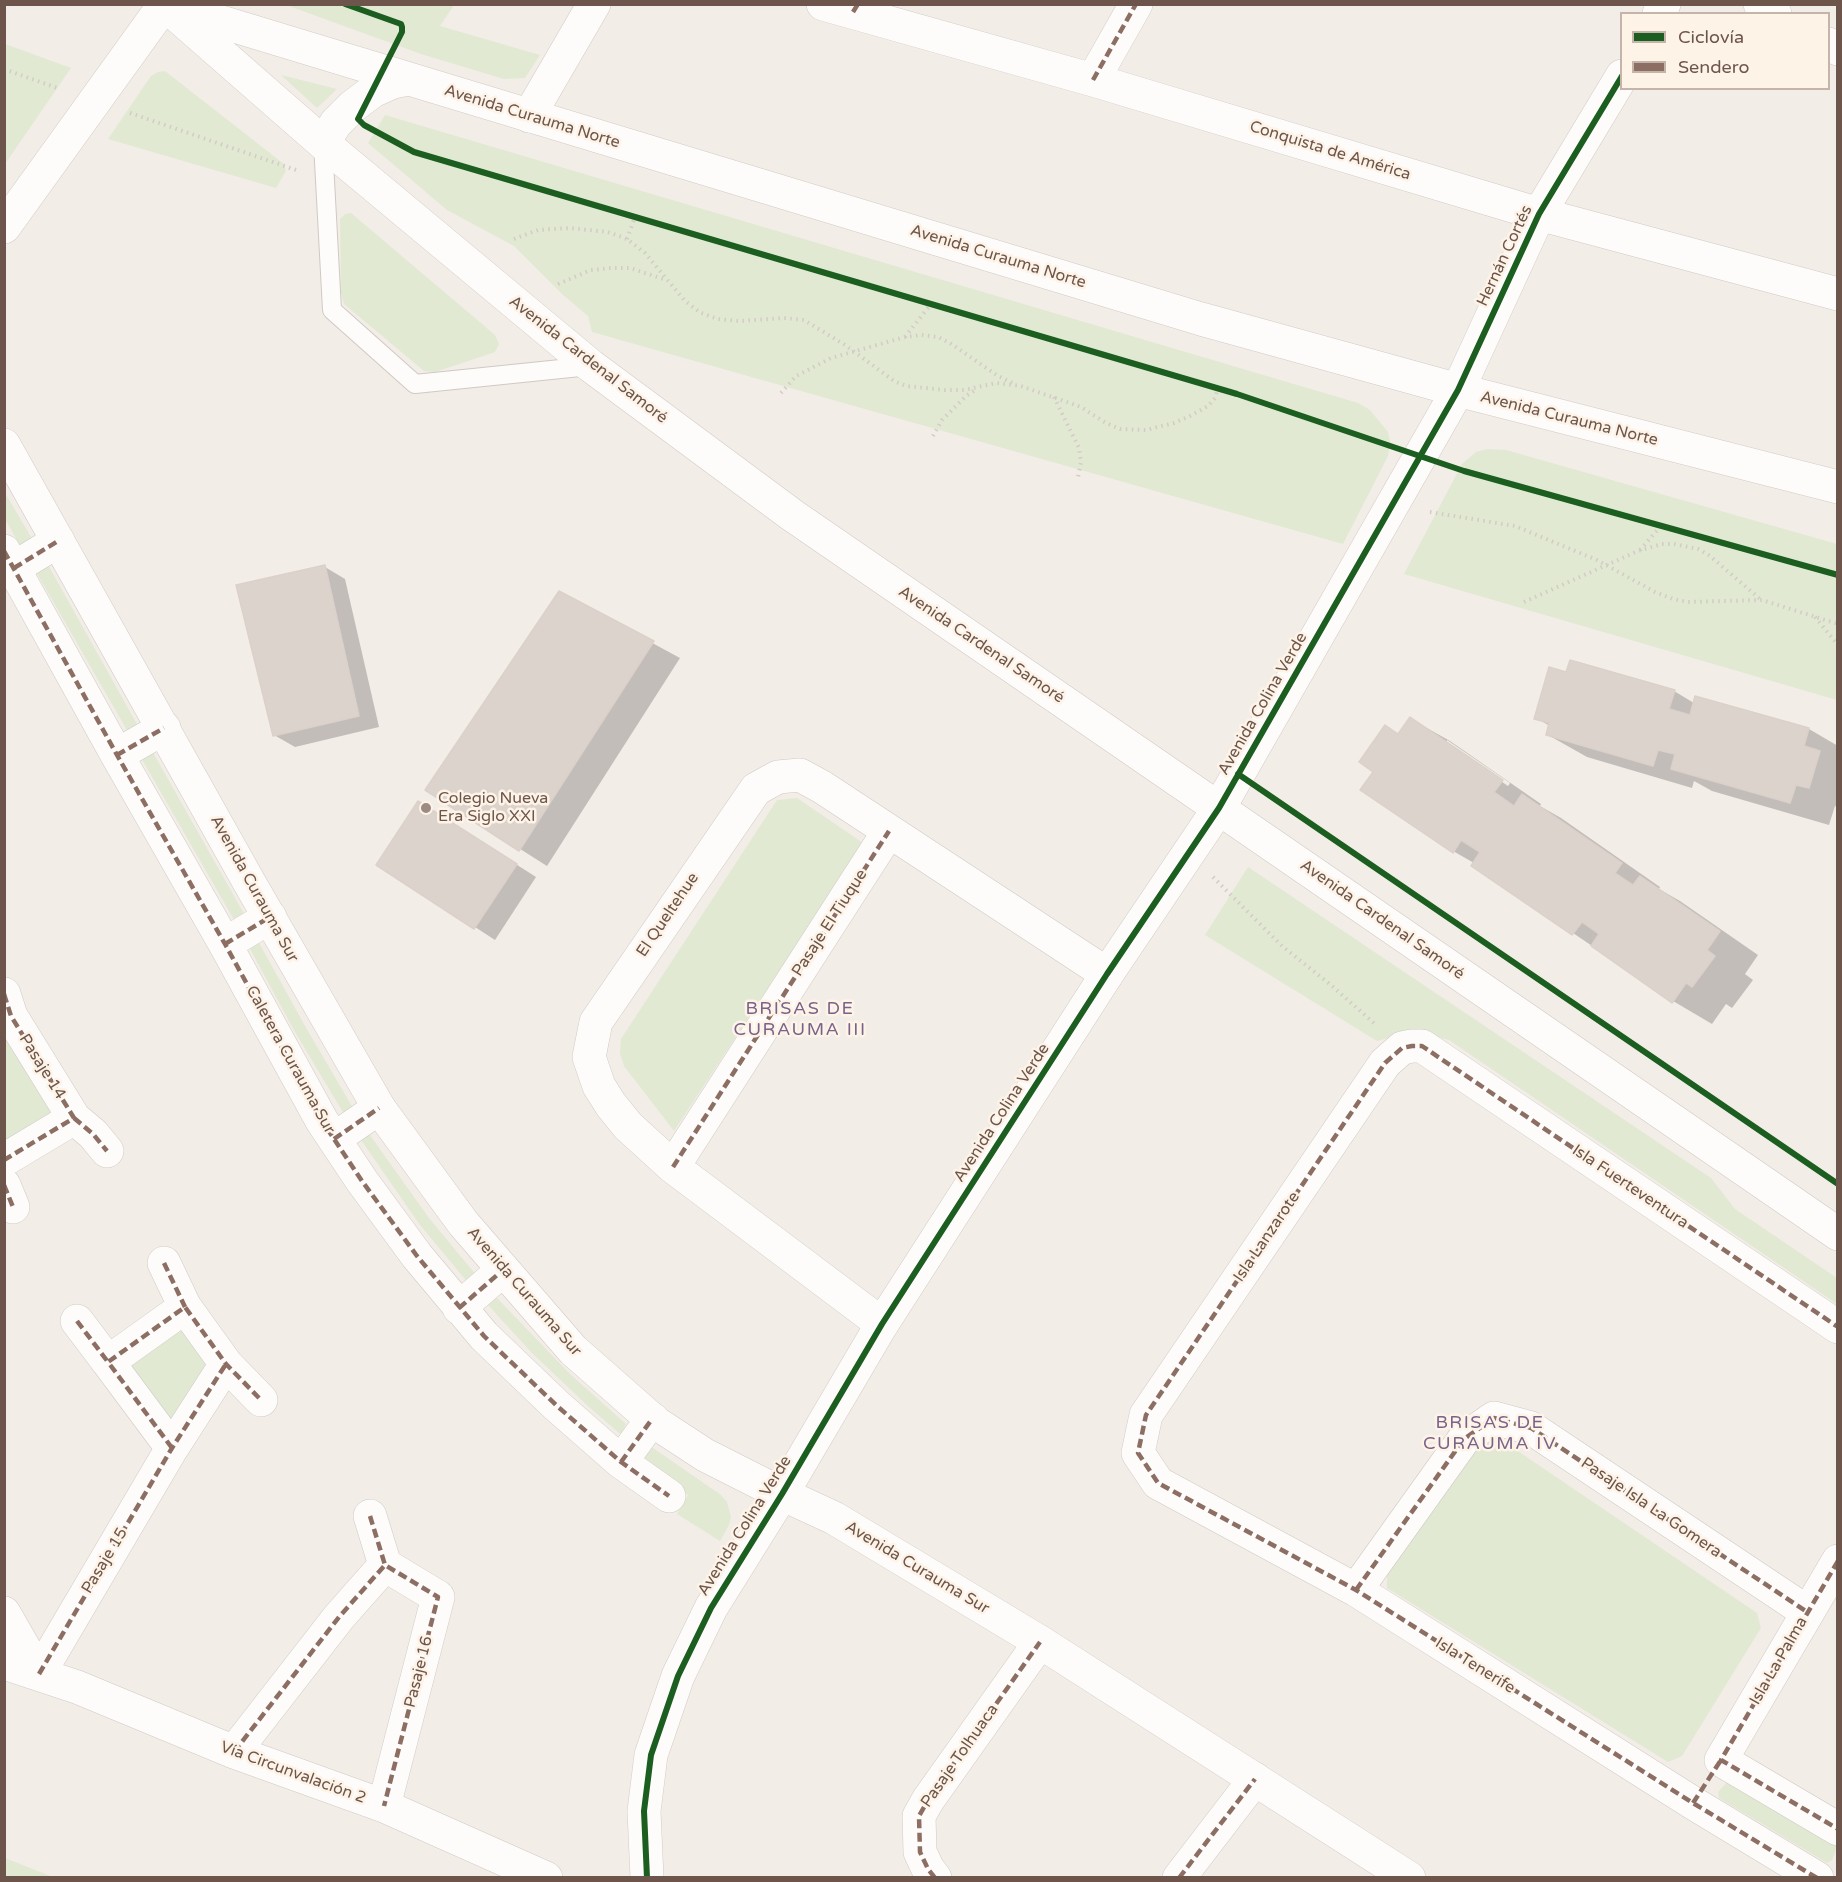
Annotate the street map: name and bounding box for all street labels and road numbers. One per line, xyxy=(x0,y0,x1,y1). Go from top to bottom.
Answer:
street label: Avenida Curauma Norte xyxy=(442,81,622,153)
street label: Conquista de América xyxy=(1247,117,1413,185)
street label: Hernán Cortés xyxy=(1473,202,1537,310)
street label: Avenida Curauma Norte xyxy=(908,221,1088,293)
street label: Avenida Cardenal Samoré xyxy=(505,292,671,428)
street label: Avenida Curauma Norte xyxy=(1478,388,1660,450)
street label: Avenida Cardenal Samoré xyxy=(894,582,1068,708)
street label: Avenida Colina Verde xyxy=(1214,629,1312,779)
street label: Avenida Curauma Sur xyxy=(206,812,302,966)
street label: Avenida Cardenal Samoré xyxy=(1296,856,1468,984)
street label: Pasaje El Tiuque xyxy=(788,866,872,980)
street label: El Queltehue xyxy=(633,869,703,961)
street label: Caletera Curauma Sur xyxy=(241,983,339,1137)
street label: Pasaje 14 xyxy=(14,1031,70,1103)
street label: Avenida Colina Verde xyxy=(950,1040,1054,1186)
street label: Isla Fuerteventura xyxy=(1568,1141,1692,1233)
street label: Isla Lanzarote xyxy=(1230,1188,1304,1286)
street label: Avenida Curauma Sur xyxy=(463,1224,585,1360)
street label: Avenida Colina Verde xyxy=(694,1452,796,1600)
street label: Pasaje Isla La Gomera xyxy=(1577,1454,1725,1562)
street label: Avenida Curauma Sur xyxy=(841,1517,993,1619)
street label: Pasaje 15 xyxy=(78,1525,132,1597)
street label: Isla La Palma xyxy=(1746,1614,1812,1708)
street label: Pasaje 16 xyxy=(401,1634,437,1710)
street label: Isla Tenerife xyxy=(1431,1634,1519,1698)
street label: Pasaje Tolhuaca xyxy=(917,1701,1003,1811)
street label: Vía Circunvalación 2 xyxy=(218,1738,368,1808)

